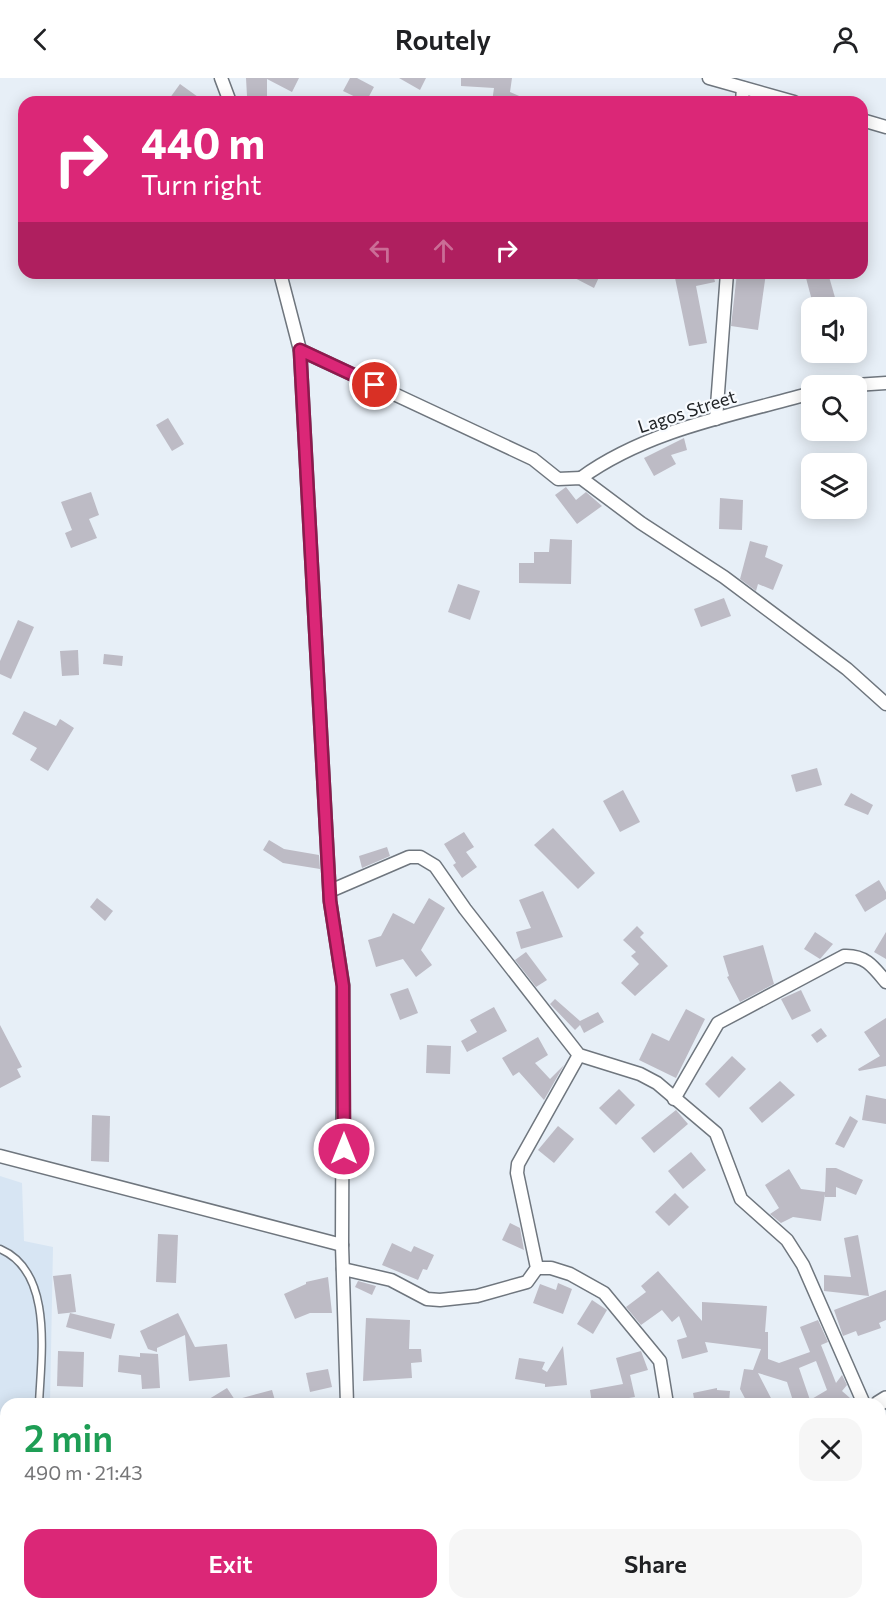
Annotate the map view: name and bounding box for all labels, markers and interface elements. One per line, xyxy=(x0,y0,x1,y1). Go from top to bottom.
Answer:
icon: back xyxy=(24,23,57,56)
text: Routely xyxy=(395,23,491,56)
icon: person xyxy=(829,23,862,56)
text: 440 m xyxy=(141,116,265,168)
icon: right xyxy=(42,120,120,198)
text: Turn right xyxy=(141,168,261,201)
icon: left xyxy=(364,234,397,267)
icon: ahead xyxy=(427,234,460,267)
icon: right xyxy=(490,234,523,267)
map controls xyxy=(801,297,867,519)
button: sound xyxy=(801,297,867,363)
pin xyxy=(349,359,400,410)
icon: arrive xyxy=(358,368,391,401)
button: search xyxy=(801,375,867,441)
street label: Lagos Street xyxy=(635,385,739,437)
button: layers xyxy=(801,453,867,519)
position arrow xyxy=(312,1117,376,1181)
text: 2 min xyxy=(24,1415,113,1459)
button: close xyxy=(799,1418,862,1481)
text: 490 m · 21:43 xyxy=(24,1460,143,1484)
button: Exit xyxy=(24,1529,437,1598)
button: Share xyxy=(449,1529,862,1598)

